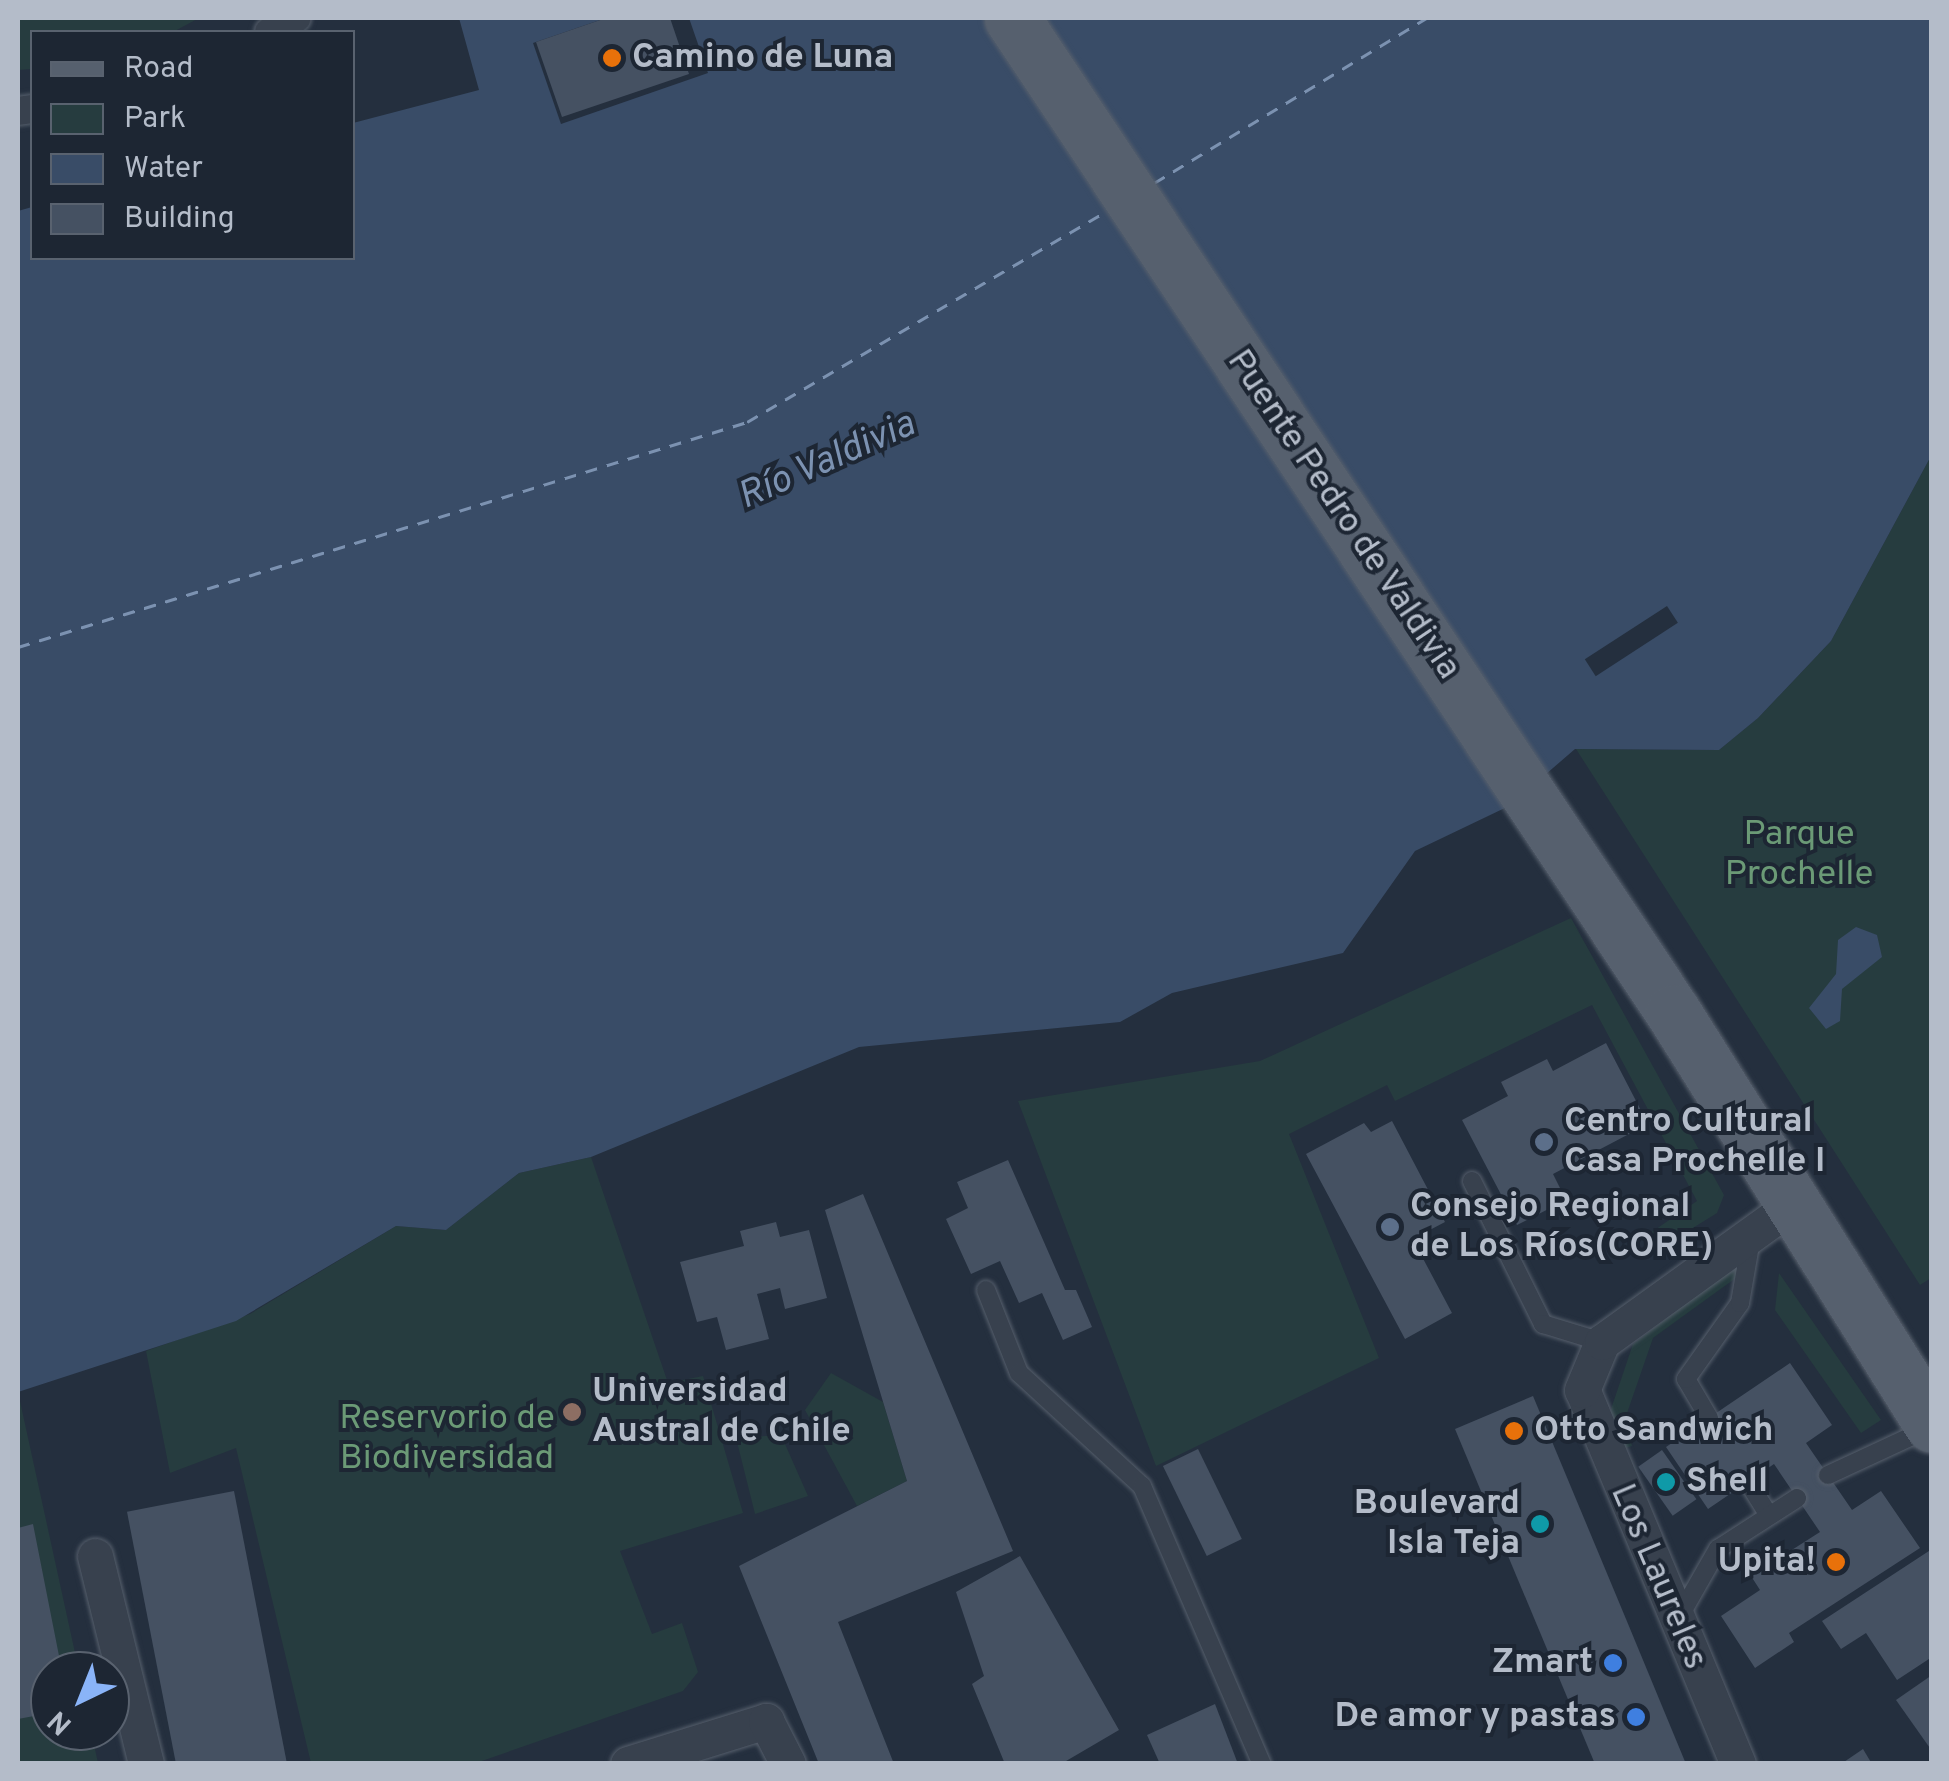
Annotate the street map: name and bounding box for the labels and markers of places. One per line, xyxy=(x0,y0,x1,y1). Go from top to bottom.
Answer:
place label: Camino de Luna xyxy=(632,37,893,79)
marker: Camino de Luna xyxy=(601,47,623,69)
place label: Centro Cultural Casa Prochelle I xyxy=(1564,1101,1825,1183)
marker: Centro Cultural Casa Prochelle I xyxy=(1533,1131,1555,1153)
place label: Consejo Regional de Los Ríos(CORE) xyxy=(1410,1186,1713,1268)
marker: Consejo Regional de Los Ríos(CORE) xyxy=(1379,1216,1401,1238)
place label: Universidad Austral de Chile xyxy=(592,1371,851,1453)
marker: Universidad Austral de Chile xyxy=(561,1401,583,1423)
place label: Otto Sandwich xyxy=(1534,1410,1773,1452)
marker: Otto Sandwich xyxy=(1503,1420,1525,1442)
place label: Shell xyxy=(1686,1461,1768,1503)
marker: Shell xyxy=(1655,1471,1677,1493)
place label: Boulevard Isla Teja xyxy=(1354,1483,1520,1565)
marker: Boulevard Isla Teja xyxy=(1529,1513,1551,1535)
place label: Upita! xyxy=(1717,1541,1816,1583)
marker: Upita! xyxy=(1825,1551,1847,1573)
place label: Zmart xyxy=(1492,1642,1593,1684)
marker: Zmart xyxy=(1602,1652,1624,1674)
place label: De amor y pastas xyxy=(1335,1696,1616,1738)
marker: De amor y pastas xyxy=(1625,1706,1647,1728)

